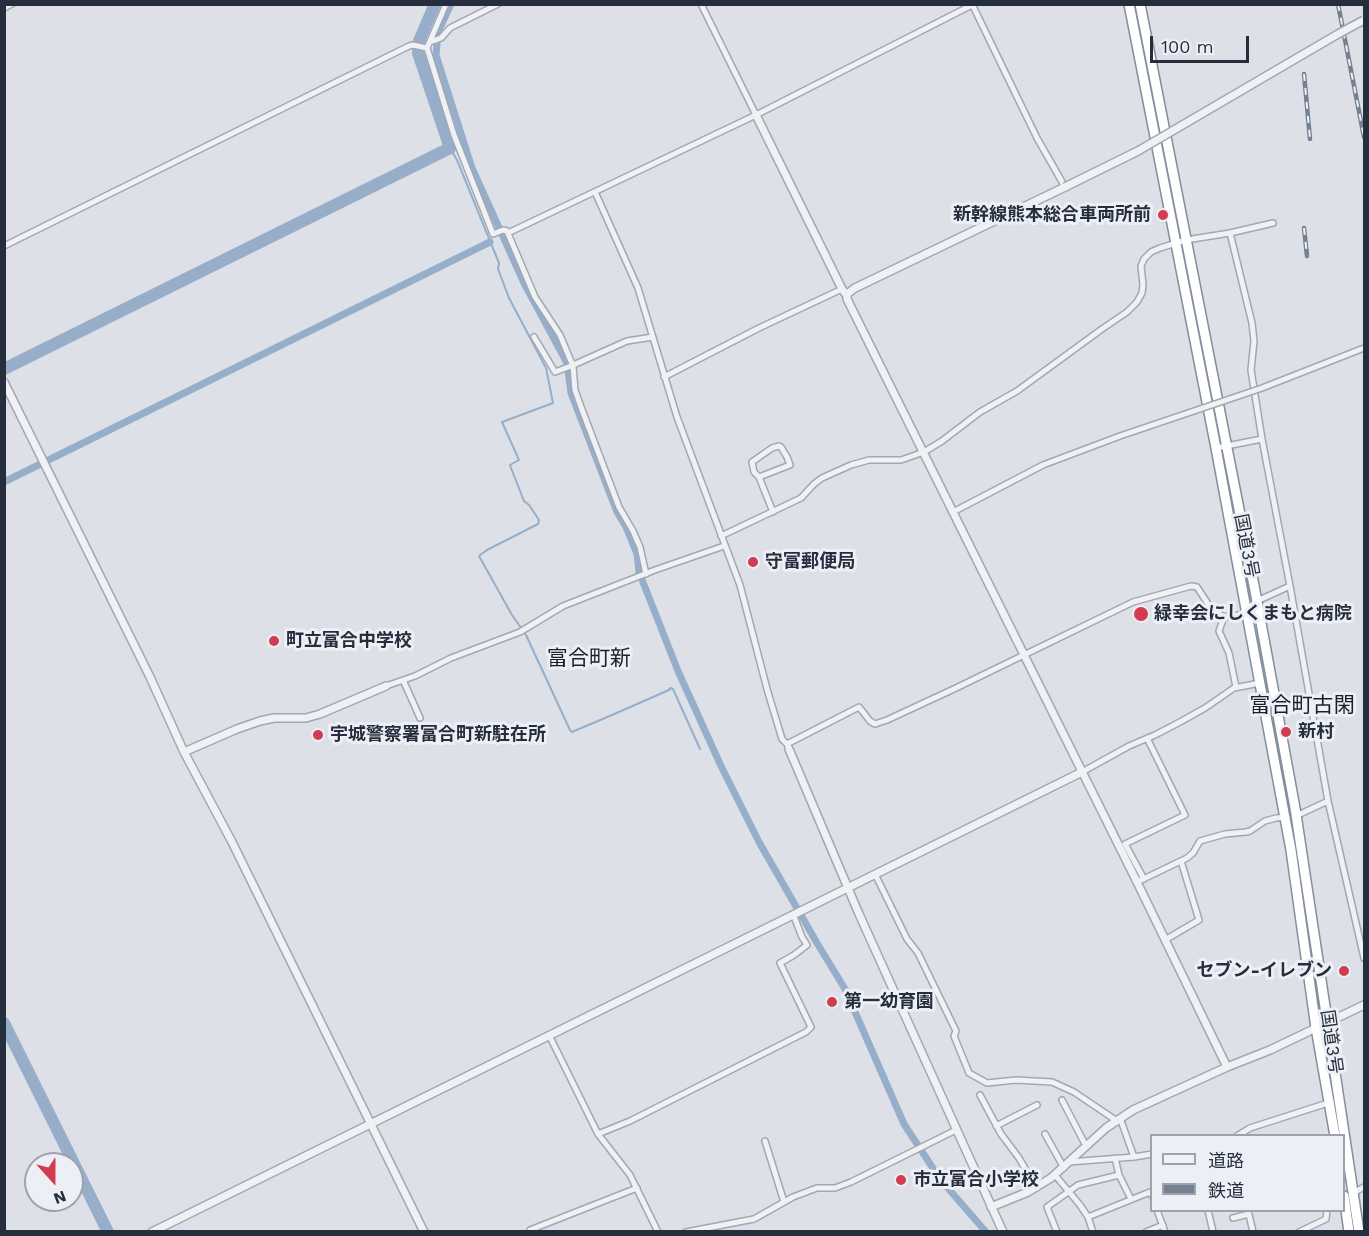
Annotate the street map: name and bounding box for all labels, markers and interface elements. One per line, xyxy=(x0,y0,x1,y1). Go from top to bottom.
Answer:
scale bar xyxy=(1153,24,1252,62)
text: 100 m xyxy=(1161,36,1214,57)
place label: 新幹線熊本総合車両所前 xyxy=(953,204,1151,226)
marker: 新幹線熊本総合車両所前 xyxy=(1156,208,1170,222)
street label: 国道3号 xyxy=(1229,512,1263,580)
place label: 守富郵便局 xyxy=(765,551,855,573)
marker: 守富郵便局 xyxy=(746,555,760,569)
place label: 緑幸会にしくまもと病院 xyxy=(1154,603,1352,625)
marker: 緑幸会にしくまもと病院 xyxy=(1132,605,1150,623)
place label: 町立富合中学校 xyxy=(286,630,412,652)
marker: 町立富合中学校 xyxy=(267,634,281,648)
district label: 富合町新 xyxy=(547,646,631,672)
district label: 富合町古閑 xyxy=(1250,693,1354,719)
place label: 新村 xyxy=(1298,721,1334,743)
place label: 宇城警察署富合町新駐在所 xyxy=(330,724,546,746)
marker: 新村 xyxy=(1279,725,1293,739)
marker: 宇城警察署富合町新駐在所 xyxy=(311,728,325,742)
place label: セブン-イレブン xyxy=(1196,960,1332,982)
marker: セブン-イレブン xyxy=(1337,964,1351,978)
place label: 第一幼育園 xyxy=(844,991,934,1013)
marker: 第一幼育園 xyxy=(825,995,839,1009)
street label: 国道3号 xyxy=(1316,1009,1346,1075)
legend xyxy=(1150,1134,1345,1212)
text: 道路 xyxy=(1208,1150,1244,1171)
north arrow xyxy=(24,1152,84,1212)
place label: 市立富合小学校 xyxy=(913,1169,1039,1191)
marker: 市立富合小学校 xyxy=(894,1173,908,1187)
text: 鉄道 xyxy=(1208,1180,1244,1201)
text: N xyxy=(51,1186,69,1208)

